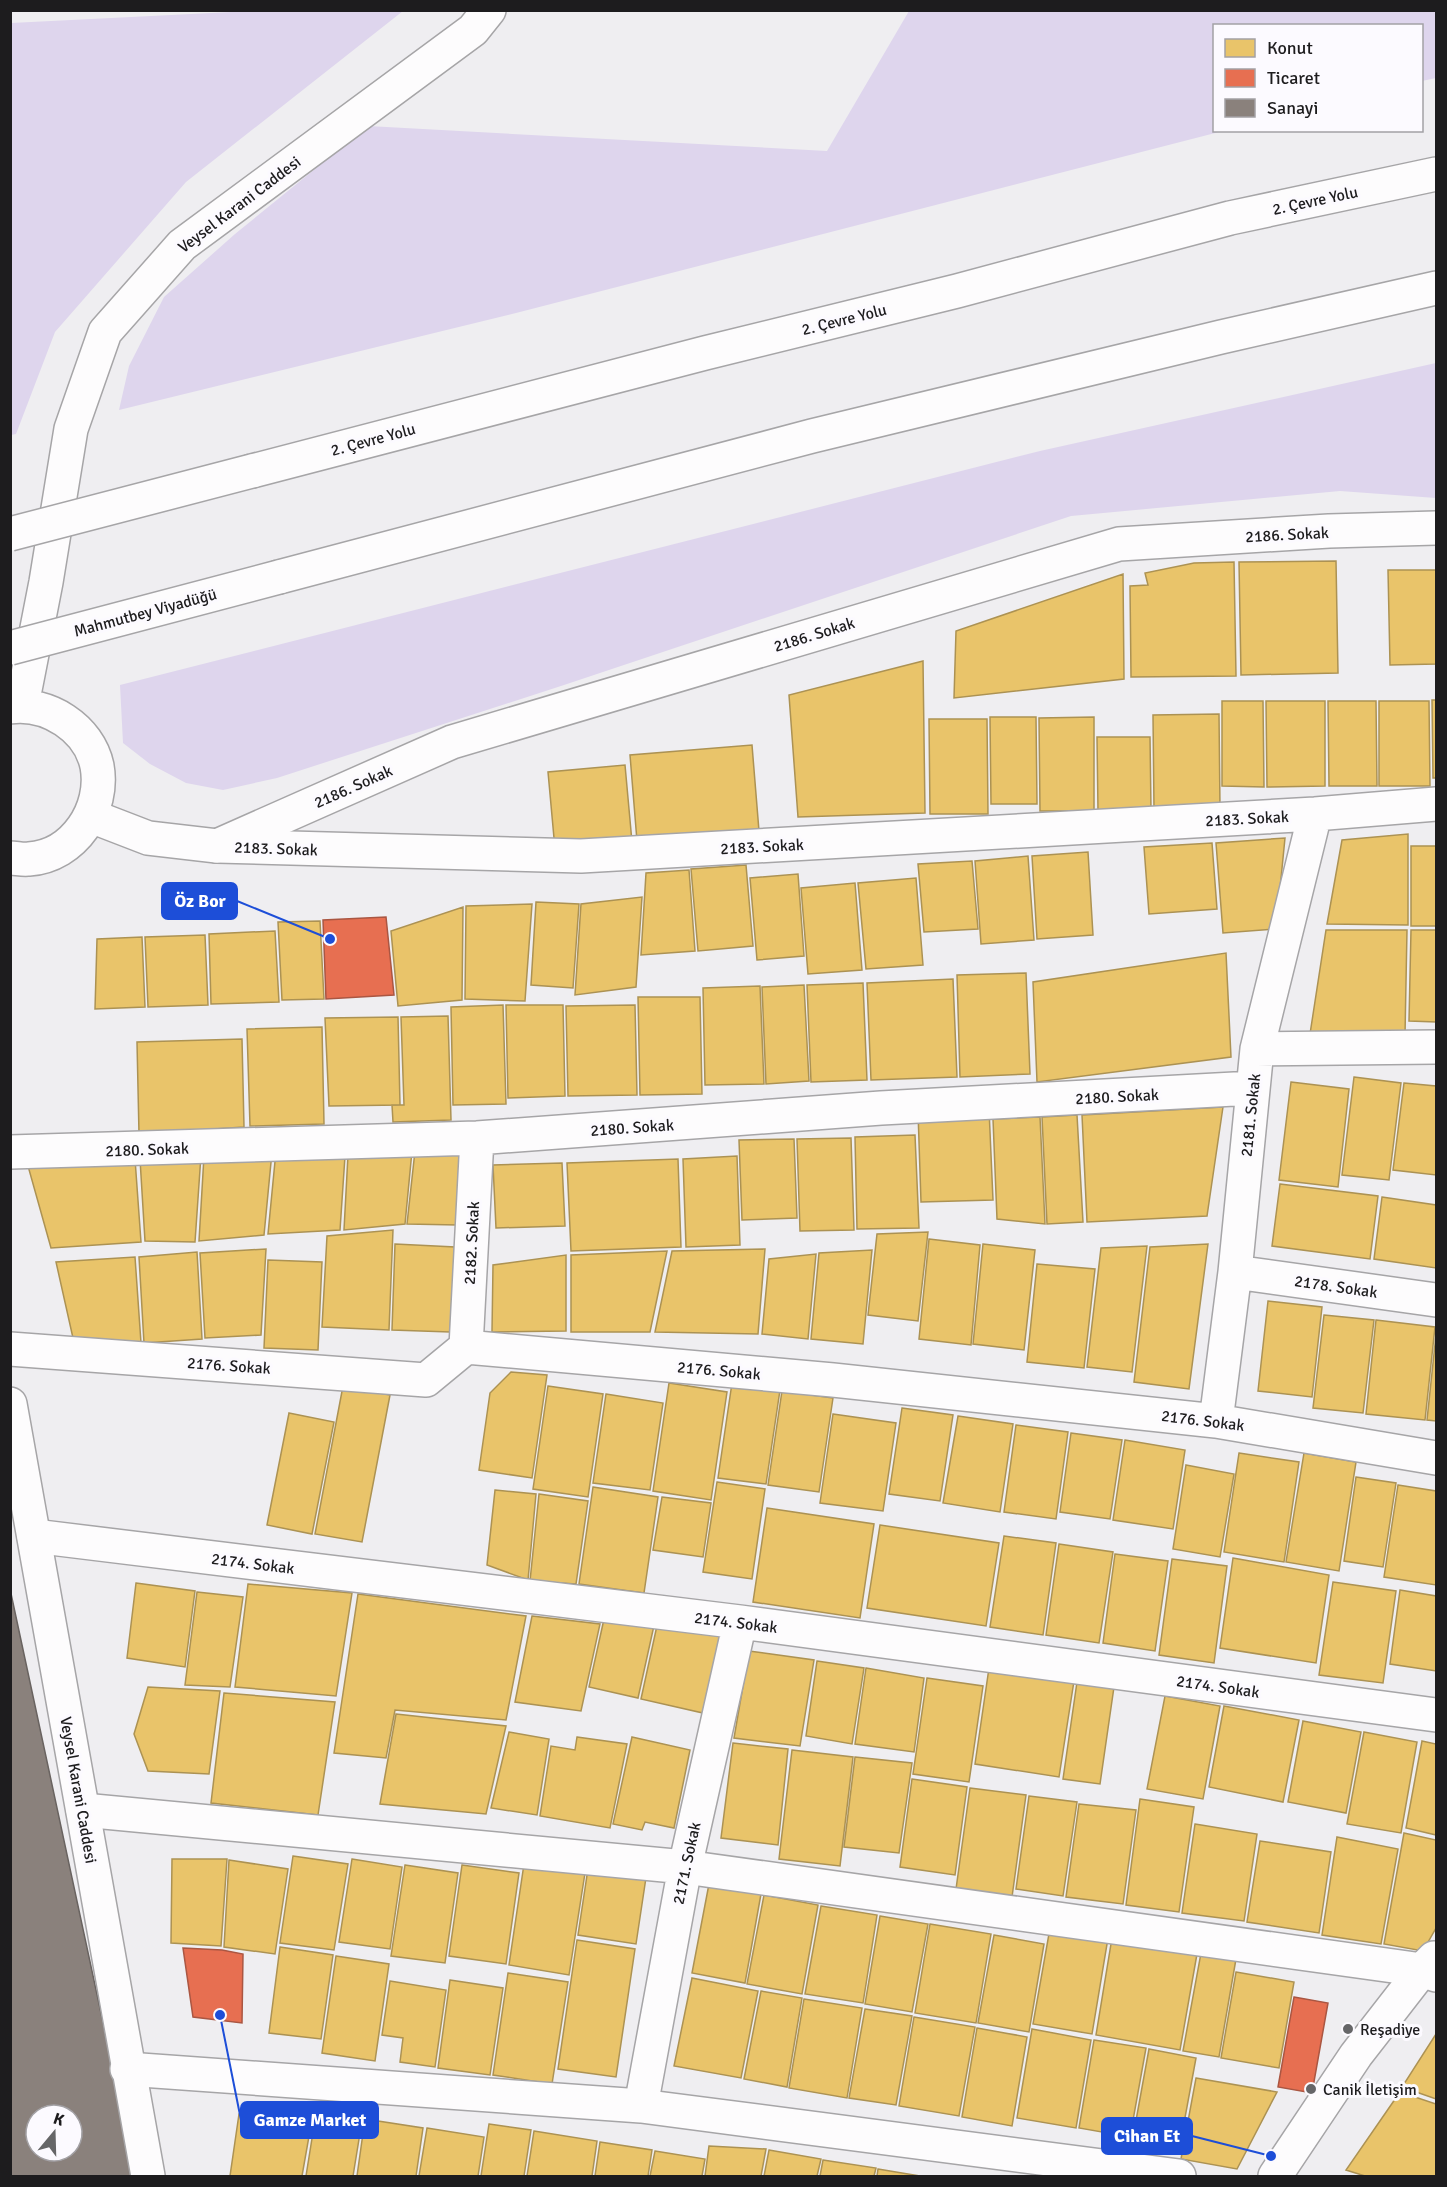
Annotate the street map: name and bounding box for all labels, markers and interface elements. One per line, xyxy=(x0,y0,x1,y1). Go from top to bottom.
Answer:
legend xyxy=(1213,24,1423,132)
text: Konut xyxy=(1267,37,1313,59)
text: Ticaret xyxy=(1267,67,1320,89)
text: Sanayi xyxy=(1267,97,1318,119)
street label: Veysel Karani Caddesi xyxy=(174,152,305,258)
street label: 2. Çevre Yolu xyxy=(1271,182,1360,220)
street label: 2. Çevre Yolu xyxy=(800,300,889,340)
street label: 2. Çevre Yolu xyxy=(329,419,418,461)
street label: 2186. Sokak xyxy=(1245,523,1329,547)
street label: Mahmutbey Viyadüğü xyxy=(72,584,219,642)
street label: 2186. Sokak xyxy=(771,613,857,657)
street label: 2186. Sokak xyxy=(311,761,396,813)
street label: 2183. Sokak xyxy=(1205,807,1289,831)
street label: 2183. Sokak xyxy=(720,835,804,859)
street label: 2183. Sokak xyxy=(234,838,318,860)
callout: Öz Bor xyxy=(162,883,237,919)
text: Öz Bor xyxy=(174,890,227,912)
street label: 2181. Sokak xyxy=(1237,1072,1265,1158)
street label: 2180. Sokak xyxy=(1075,1085,1159,1109)
street label: 2180. Sokak xyxy=(590,1115,674,1141)
street label: 2180. Sokak xyxy=(105,1139,189,1161)
street label: 2182. Sokak xyxy=(460,1201,484,1285)
street label: 2178. Sokak xyxy=(1293,1271,1379,1303)
street label: 2176. Sokak xyxy=(187,1353,271,1379)
street label: 2176. Sokak xyxy=(676,1357,761,1385)
street label: 2176. Sokak xyxy=(1160,1406,1246,1436)
street label: 2174. Sokak xyxy=(210,1549,296,1579)
street label: 2174. Sokak xyxy=(693,1608,779,1638)
street label: 2174. Sokak xyxy=(1175,1671,1261,1703)
street label: Veysel Karani Caddesi xyxy=(55,1715,101,1865)
street label: 2171. Sokak xyxy=(669,1820,705,1906)
place label: Reşadiye xyxy=(1360,2020,1420,2040)
marker: Reşadiye xyxy=(1341,2022,1355,2036)
place label: Canik İletişim xyxy=(1323,2080,1417,2100)
marker: Canik İletişim xyxy=(1304,2082,1318,2096)
callout: Gamze Market xyxy=(241,2102,378,2138)
north arrow xyxy=(24,2103,84,2163)
text: K xyxy=(51,2109,67,2131)
text: Gamze Market xyxy=(254,2109,367,2131)
callout: Cihan Et xyxy=(1102,2118,1192,2154)
text: Cihan Et xyxy=(1114,2125,1180,2147)

